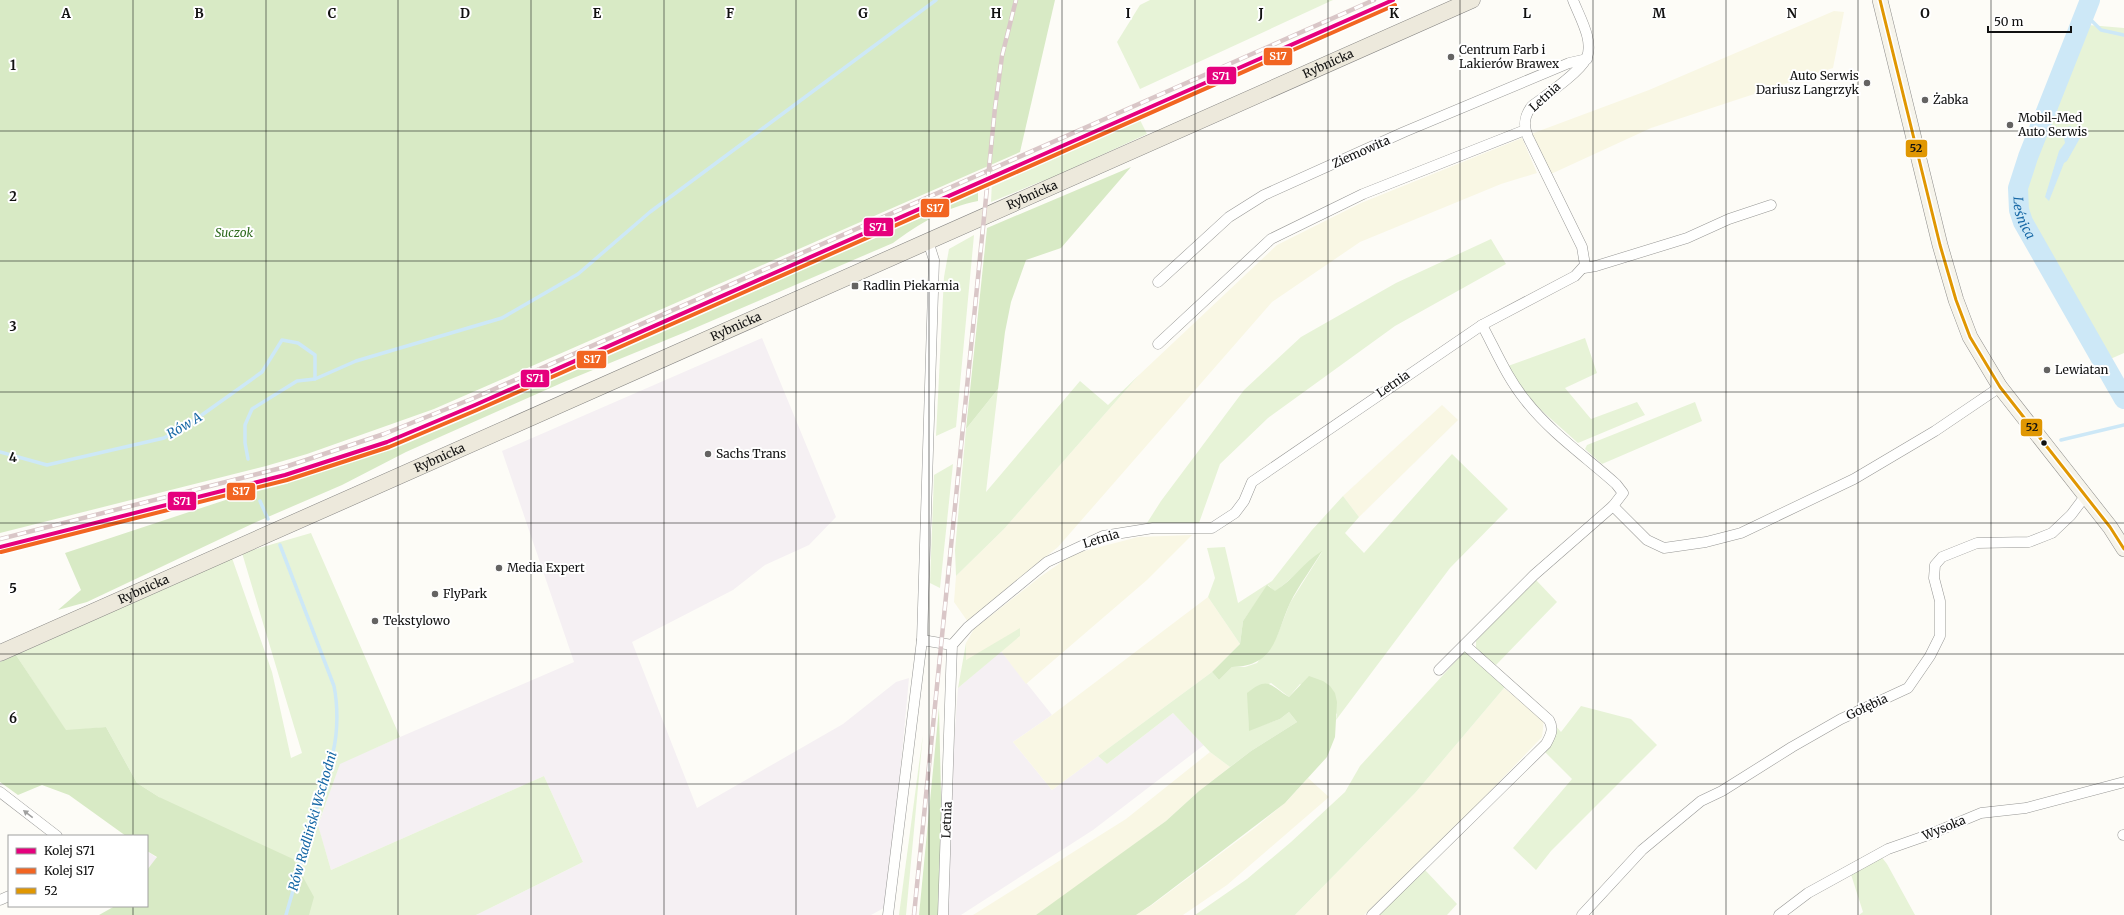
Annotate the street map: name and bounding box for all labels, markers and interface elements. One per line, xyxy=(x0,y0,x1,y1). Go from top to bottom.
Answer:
text: A xyxy=(60,5,71,22)
text: B xyxy=(194,5,204,22)
text: C xyxy=(328,5,337,22)
text: D xyxy=(460,5,470,22)
text: E xyxy=(593,5,602,22)
text: F xyxy=(726,5,734,22)
text: G xyxy=(858,5,868,22)
text: H xyxy=(991,5,1002,22)
text: I xyxy=(1125,5,1131,22)
text: J xyxy=(1257,5,1264,22)
text: K xyxy=(1389,5,1399,22)
text: L xyxy=(1523,5,1532,22)
text: M xyxy=(1652,5,1666,22)
text: N xyxy=(1787,5,1798,22)
text: O xyxy=(1920,5,1930,22)
scale bar xyxy=(1988,8,2071,34)
text: 50 m xyxy=(1994,14,2023,29)
place label: Centrum Farb i Lakierów Brawex xyxy=(1459,42,1560,71)
street label: Rybnicka xyxy=(1300,45,1356,81)
line badge: S17 xyxy=(1263,47,1293,66)
text: S17 xyxy=(1269,49,1287,63)
marker: Centrum Farb i Lakierów Brawex xyxy=(1446,52,1456,62)
text: 1 xyxy=(10,57,16,74)
line badge: S71 xyxy=(1206,66,1237,85)
place label: Auto Serwis Dariusz Langrzyk xyxy=(1756,68,1859,97)
text: S71 xyxy=(1212,69,1230,83)
street label: Letnia xyxy=(1526,78,1564,115)
marker: Auto Serwis Dariusz Langrzyk xyxy=(1862,78,1872,88)
place label: Żabka xyxy=(1933,92,1969,107)
marker: Żabka xyxy=(1920,95,1930,105)
place label: Mobil-Med Auto Serwis xyxy=(2017,110,2087,139)
marker: Mobil-Med Auto Serwis xyxy=(2005,120,2015,130)
street label: Ziemowita xyxy=(1330,132,1393,171)
line badge: 52 xyxy=(1905,139,1928,158)
text: 52 xyxy=(1910,141,1923,155)
street label: Rybnicka xyxy=(1004,177,1060,213)
text: 2 xyxy=(9,188,17,205)
water label: Leśnica xyxy=(2009,196,2039,242)
line badge: S17 xyxy=(920,198,950,218)
text: S17 xyxy=(926,201,944,215)
line badge: S71 xyxy=(863,217,894,237)
text: S71 xyxy=(869,220,887,234)
park label: Suczok xyxy=(215,225,253,240)
place label: Radlin Piekarnia xyxy=(863,278,960,293)
marker: Radlin Piekarnia xyxy=(850,281,860,291)
street label: Rybnicka xyxy=(708,308,764,344)
text: 3 xyxy=(9,318,17,335)
line badge: S17 xyxy=(576,350,607,369)
text: S17 xyxy=(583,352,601,366)
place label: Lewiatan xyxy=(2055,362,2109,377)
marker: Lewiatan xyxy=(2042,365,2052,375)
street label: Letnia xyxy=(1373,367,1413,400)
line badge: S71 xyxy=(520,369,550,388)
text: S71 xyxy=(526,371,544,385)
water label: Rów A xyxy=(164,408,205,442)
line badge: 52 xyxy=(2020,418,2043,437)
text: 52 xyxy=(2026,420,2039,434)
unlabelled marker xyxy=(2039,438,2049,448)
street label: Rybnicka xyxy=(412,439,468,475)
place label: Sachs Trans xyxy=(716,446,786,461)
text: 4 xyxy=(9,449,18,466)
marker: Sachs Trans xyxy=(703,449,713,459)
line badge: S17 xyxy=(226,482,256,501)
text: S17 xyxy=(232,484,250,498)
line badge: S71 xyxy=(167,491,197,511)
text: S71 xyxy=(173,494,191,508)
street label: Letnia xyxy=(1081,526,1121,551)
place label: Media Expert xyxy=(507,560,585,575)
marker: Media Expert xyxy=(494,563,504,573)
street label: Rybnicka xyxy=(116,571,172,607)
text: 5 xyxy=(9,580,17,597)
place label: FlyPark xyxy=(443,586,488,601)
marker: FlyPark xyxy=(430,589,440,599)
place label: Tekstylowo xyxy=(383,613,450,628)
marker: Tekstylowo xyxy=(370,616,380,626)
street label: Gołębia xyxy=(1844,690,1890,723)
text: 6 xyxy=(9,710,17,727)
water label: Rów Radliński Wschodni xyxy=(284,749,341,893)
street label: Letnia xyxy=(938,801,955,839)
one-way arrow xyxy=(23,810,34,819)
street label: Wysoka xyxy=(1919,812,1968,843)
legend xyxy=(8,835,148,907)
text: Kolej S71 xyxy=(44,843,95,858)
text: Kolej S17 xyxy=(44,863,94,878)
text: 52 xyxy=(44,883,58,898)

